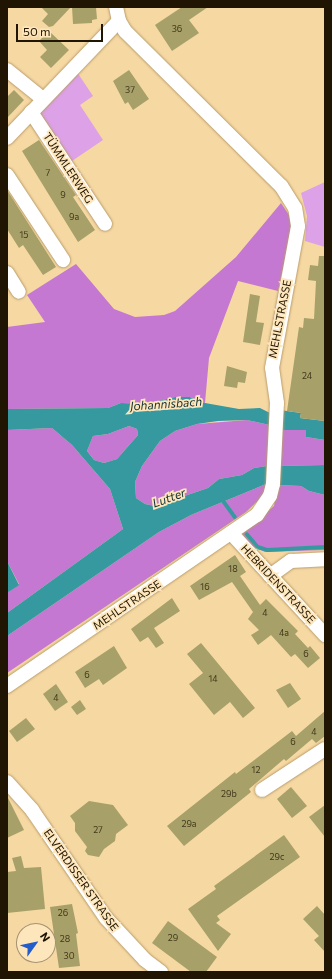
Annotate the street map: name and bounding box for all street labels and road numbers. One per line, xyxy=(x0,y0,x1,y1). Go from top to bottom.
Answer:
street label: TÜMMLERWEG xyxy=(40,130,96,206)
street label: MEHLSTRASSE xyxy=(266,279,294,359)
street label: HEBRIDENSTRASSE xyxy=(238,542,318,626)
street label: MEHLSTRASSE xyxy=(90,577,164,633)
street label: ELVERDISSER STRASSE xyxy=(41,827,121,933)

